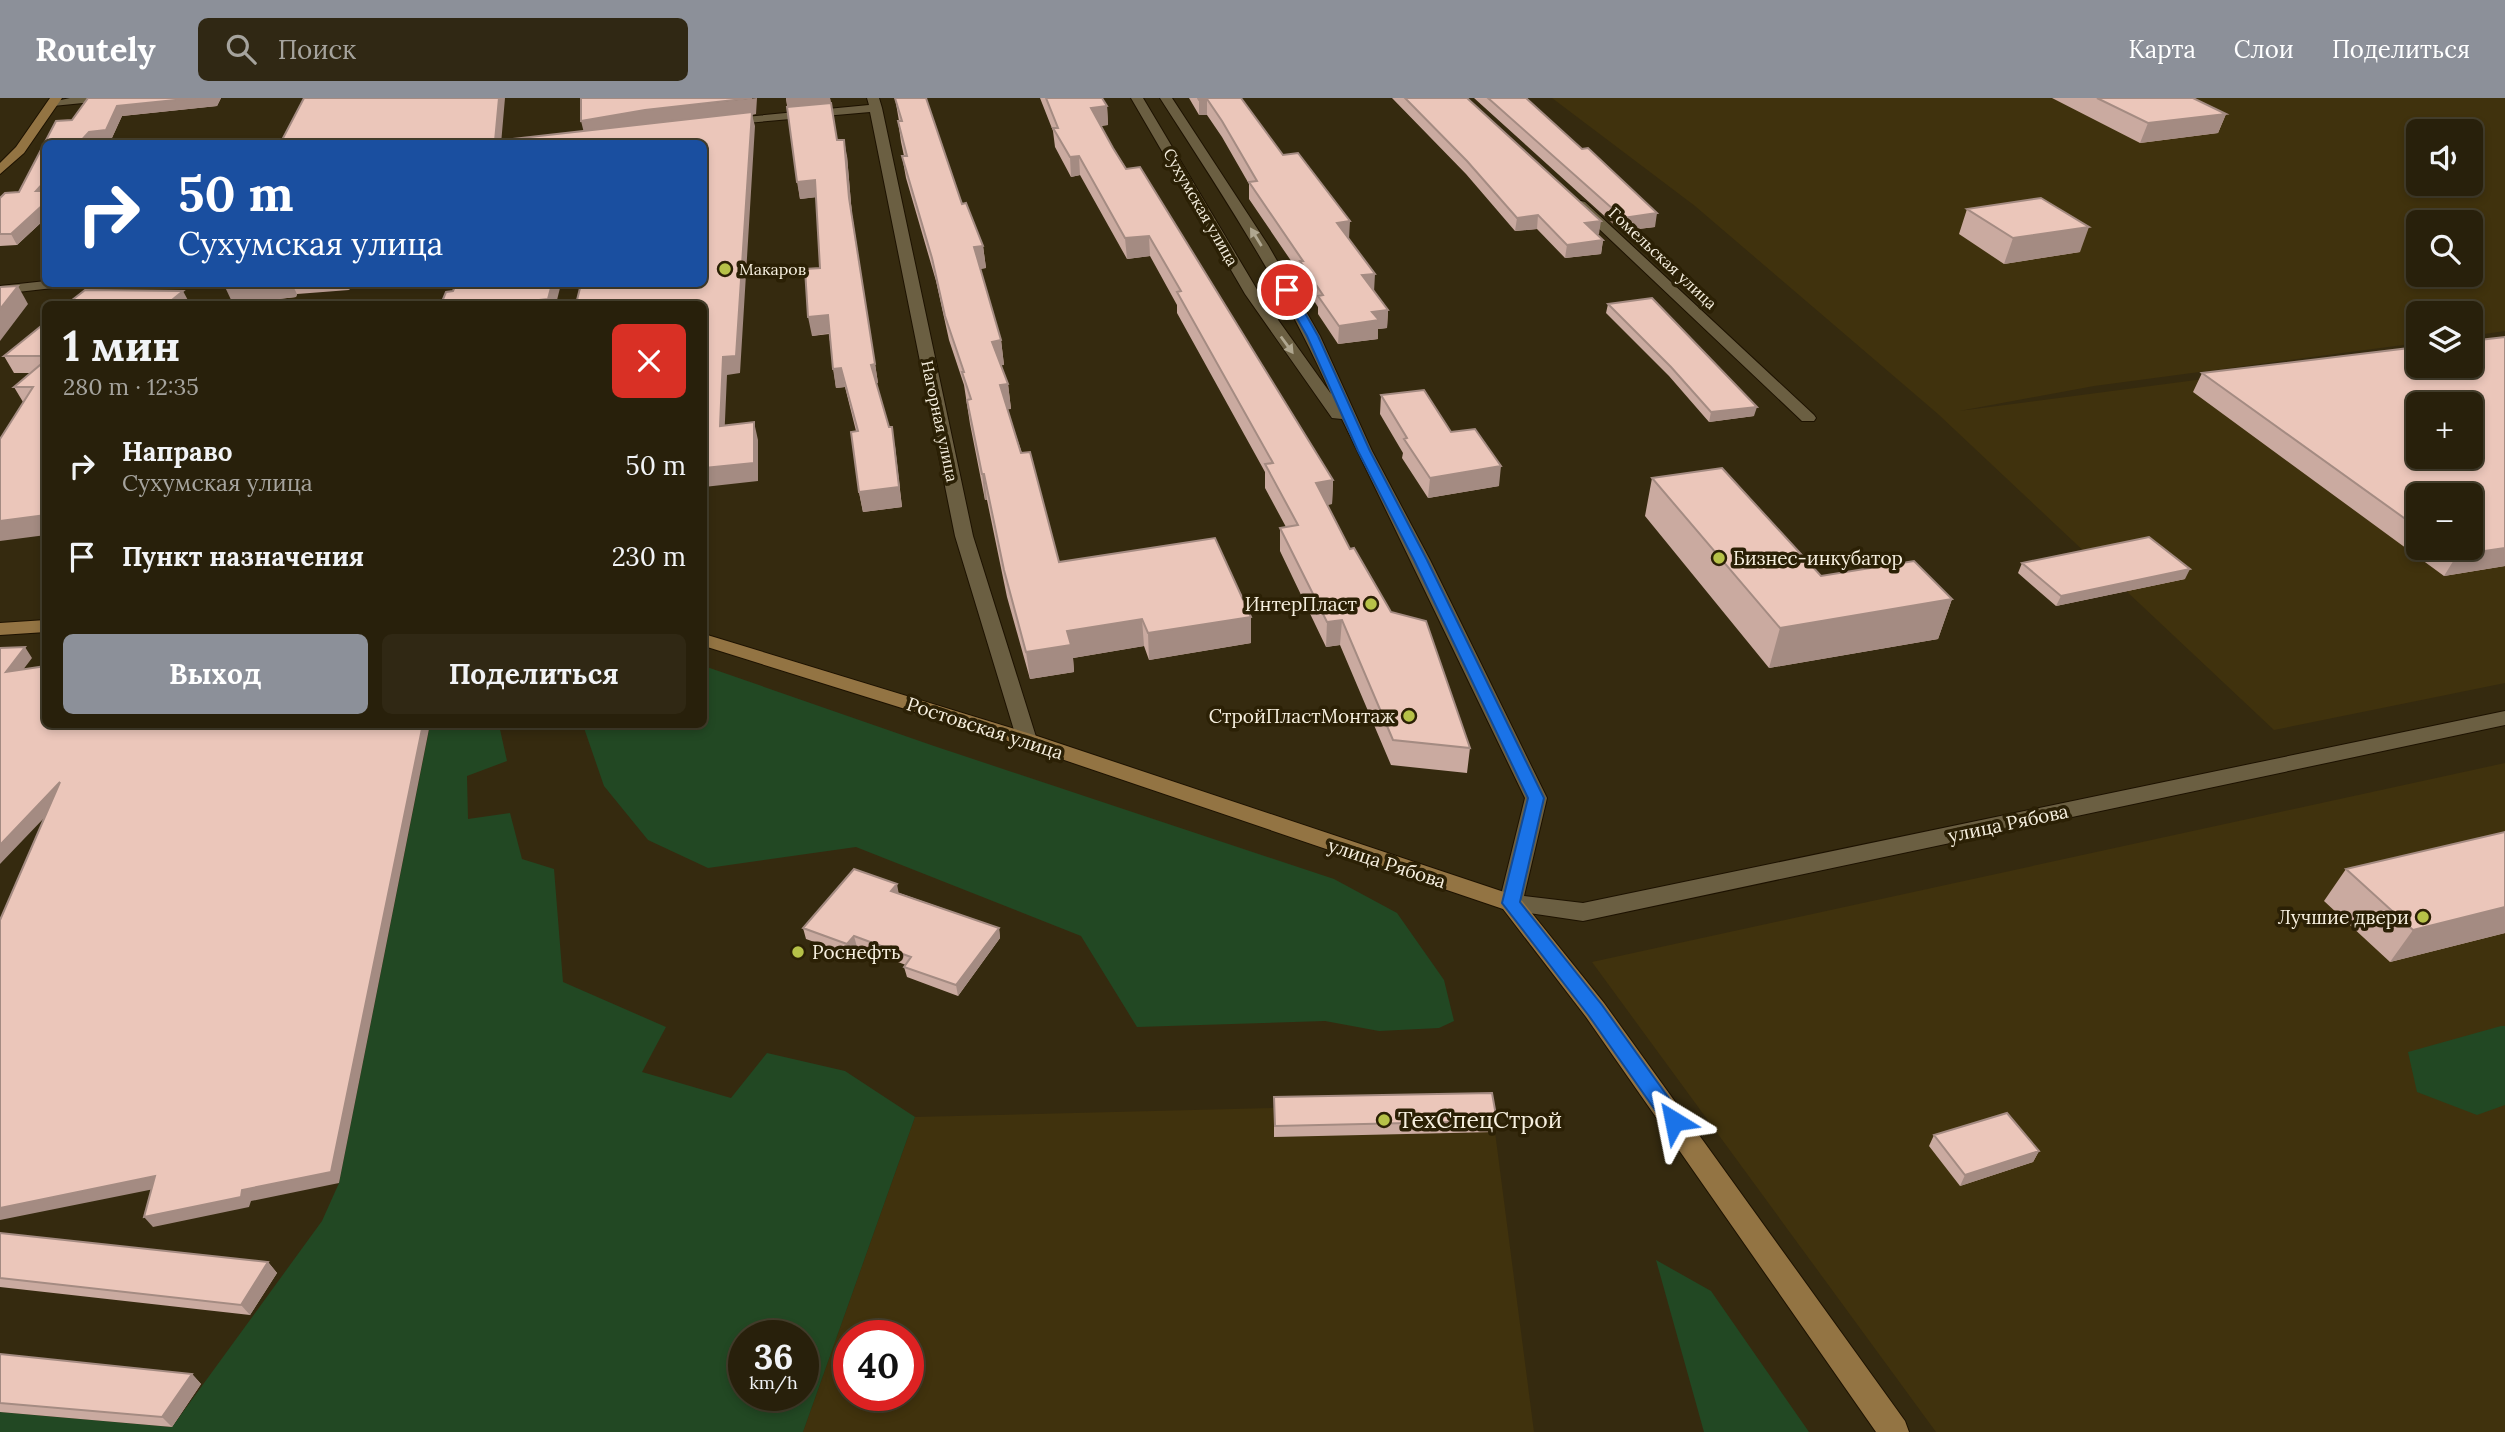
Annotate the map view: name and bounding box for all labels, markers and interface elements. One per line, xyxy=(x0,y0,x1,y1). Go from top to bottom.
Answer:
search box xyxy=(198,18,688,81)
text: Routely xyxy=(35,28,156,70)
icon: search xyxy=(222,30,260,68)
text: Поиск xyxy=(278,33,356,66)
text: Карта xyxy=(2128,34,2196,65)
text: Слои xyxy=(2234,34,2294,65)
text: Поделиться xyxy=(2332,34,2470,65)
map controls xyxy=(2406,119,2483,560)
button: sound xyxy=(2406,119,2483,196)
street label: Сухумская улица xyxy=(1159,145,1243,269)
text: 50 m xyxy=(178,162,294,224)
icon: right xyxy=(63,168,154,259)
street label: Гомельская улица xyxy=(1605,203,1721,313)
button: search xyxy=(2406,210,2483,287)
text: Сухумская улица xyxy=(178,223,443,264)
one-way arrow xyxy=(1249,228,1262,247)
place label: Макаров xyxy=(739,259,806,279)
pin xyxy=(1257,260,1317,320)
marker: Макаров xyxy=(717,261,733,277)
icon: arrive xyxy=(1268,271,1306,309)
button: layers xyxy=(2406,301,2483,378)
text: 1 мин xyxy=(63,319,180,373)
button: close xyxy=(612,324,686,398)
one-way arrow xyxy=(1280,336,1294,354)
street label: Нагорная улица xyxy=(917,358,963,484)
text: 280 m · 12:35 xyxy=(63,372,199,401)
button: + xyxy=(2406,392,2483,469)
text: Направо xyxy=(122,435,233,468)
icon: right xyxy=(63,447,101,485)
text: 50 m xyxy=(626,449,686,482)
text: Сухумская улица xyxy=(122,468,313,497)
button: − xyxy=(2406,483,2483,560)
icon: arrive xyxy=(63,538,101,576)
text: Пункт назначения xyxy=(122,540,364,573)
text: 230 m xyxy=(612,540,686,573)
place label: Бизнес-инкубатор xyxy=(1733,546,1903,570)
marker: Бизнес-инкубатор xyxy=(1711,550,1727,566)
place label: ИнтерПласт xyxy=(1245,592,1357,616)
marker: ИнтерПласт xyxy=(1363,596,1379,612)
button: Выход xyxy=(63,634,368,714)
button: Поделиться xyxy=(382,634,686,714)
street label: Ростовская улица xyxy=(904,691,1067,765)
place label: СтройПластМонтаж xyxy=(1209,704,1395,728)
marker: СтройПластМонтаж xyxy=(1401,708,1417,724)
street label: улица Рябова xyxy=(1946,798,2071,847)
street label: улица Рябова xyxy=(1325,833,1449,893)
place label: Лучшие двери xyxy=(2278,905,2409,929)
marker: Лучшие двери xyxy=(2415,909,2431,925)
place label: Роснефть xyxy=(812,940,901,964)
marker: Роснефть xyxy=(790,944,806,960)
position arrow xyxy=(1637,1084,1711,1158)
place label: ТехСпецСтрой xyxy=(1398,1105,1562,1134)
marker: ТехСпецСтрой xyxy=(1376,1112,1392,1128)
speed limit sign: 40 xyxy=(833,1320,924,1411)
text: 36 xyxy=(754,1334,793,1379)
text: km/h xyxy=(749,1371,798,1394)

